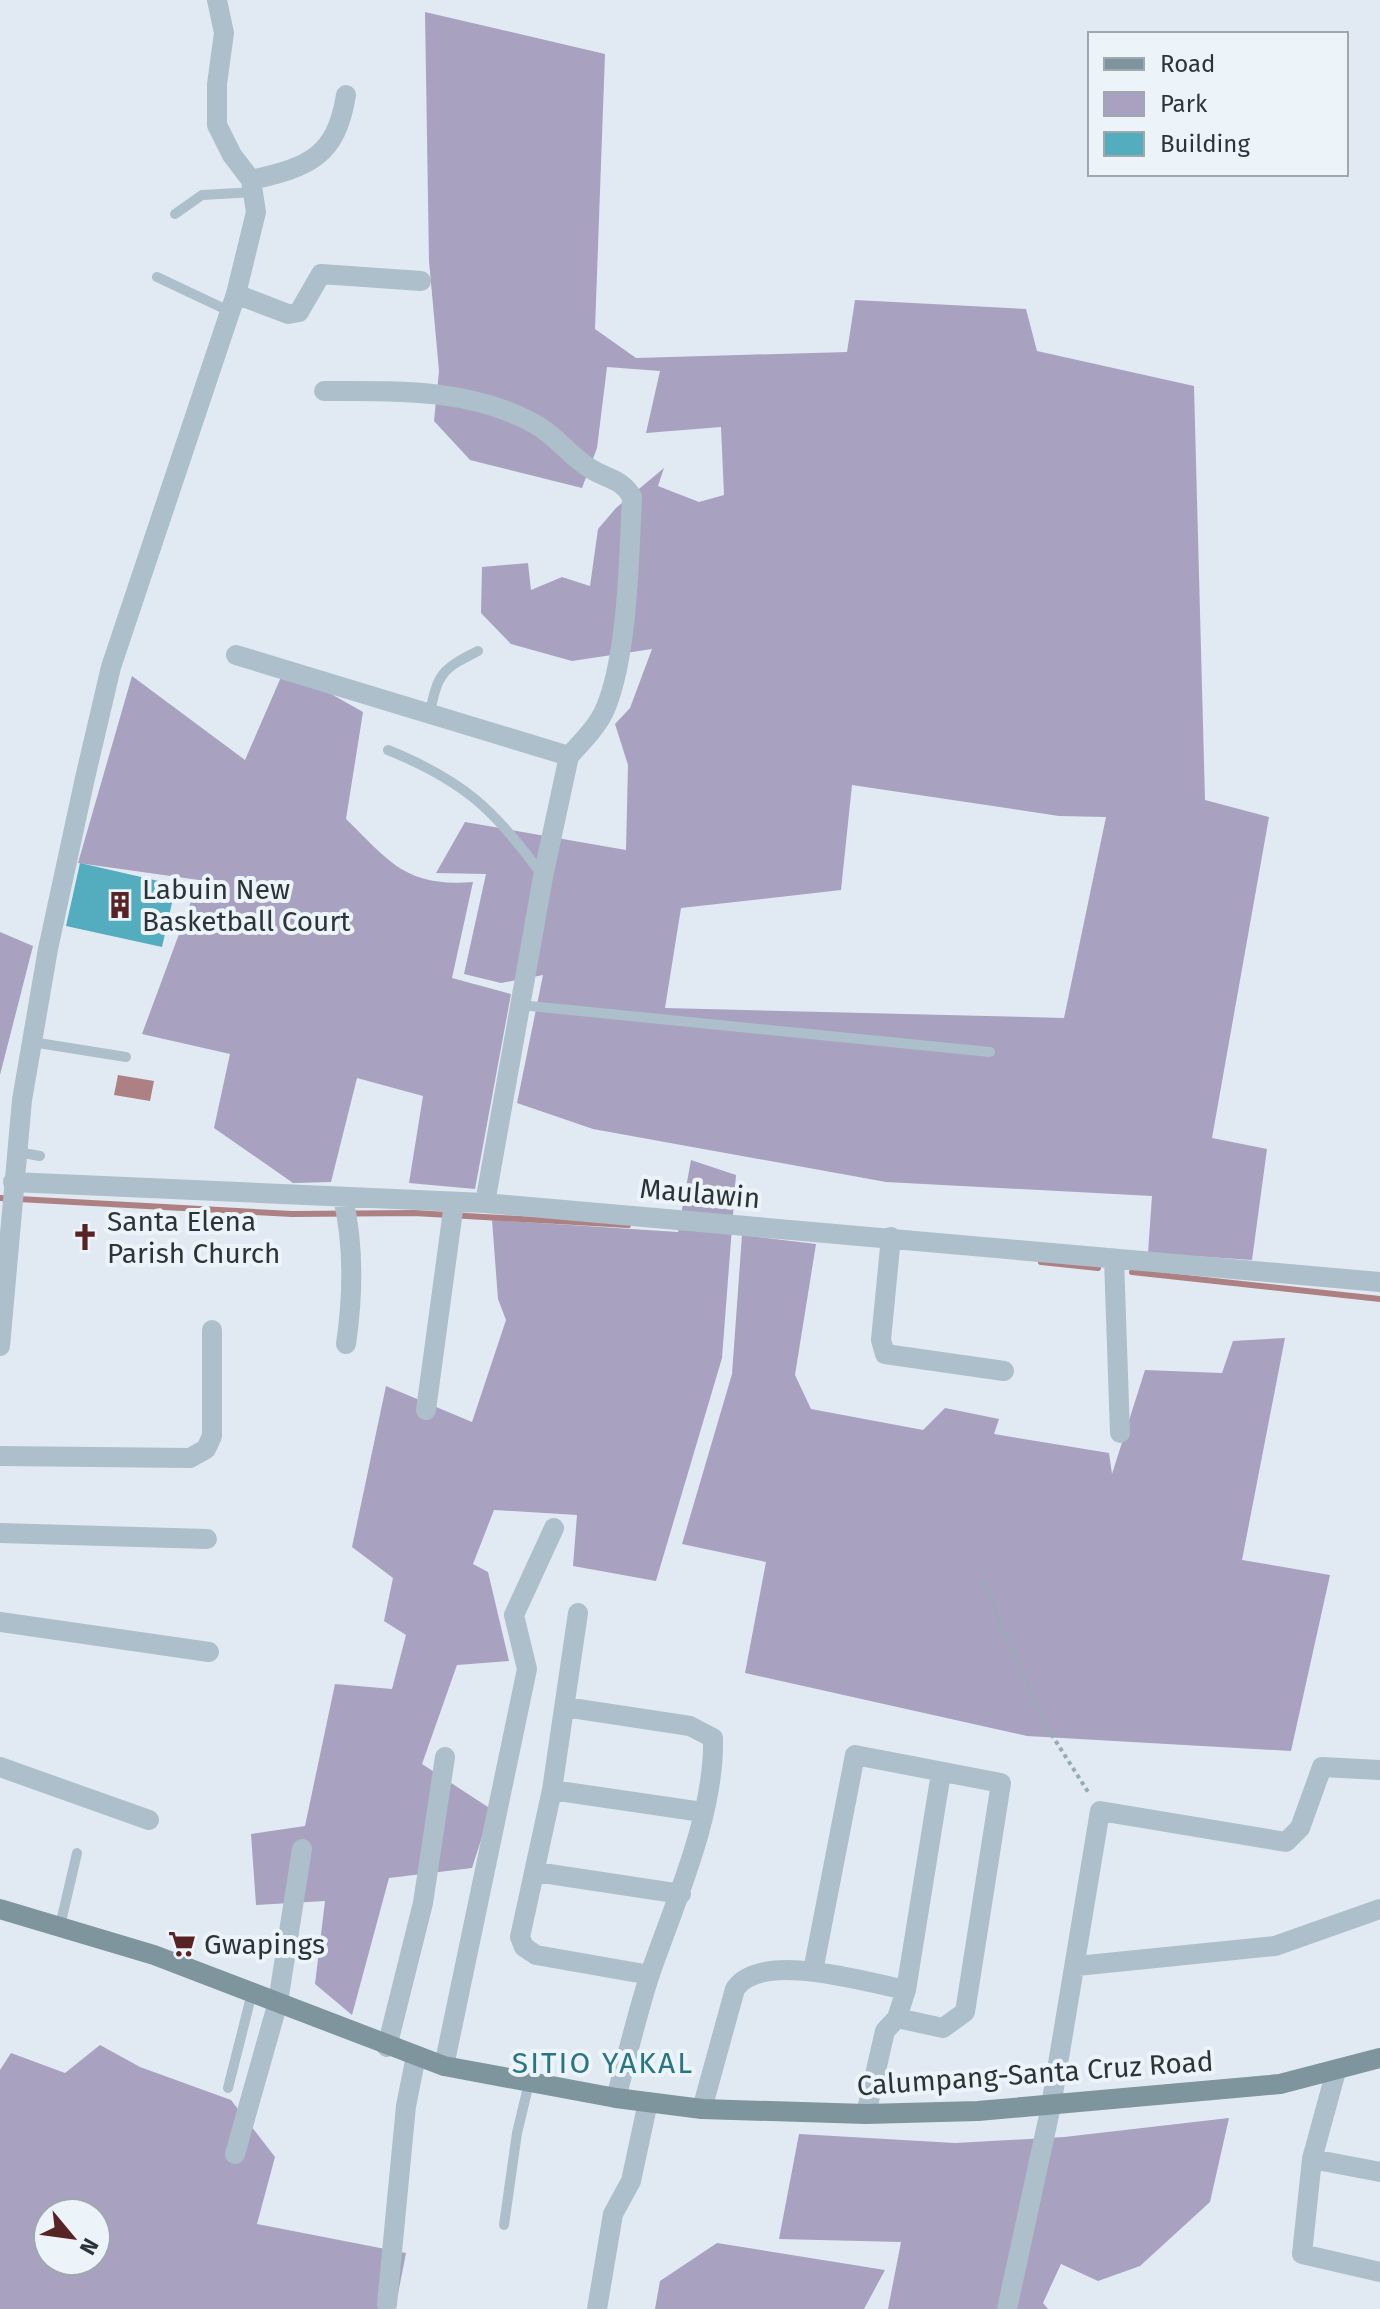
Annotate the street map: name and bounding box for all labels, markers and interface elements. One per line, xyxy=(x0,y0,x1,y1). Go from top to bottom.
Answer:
legend xyxy=(1088,32,1348,176)
text: Road xyxy=(1160,50,1215,78)
text: Park xyxy=(1160,90,1208,118)
text: Building xyxy=(1160,130,1250,158)
place label: Labuin New Basketball Court xyxy=(142,873,351,938)
building icon: Labuin New Basketball Court xyxy=(105,890,135,920)
street label: Maulawin xyxy=(638,1172,762,1215)
place label: Santa Elena Parish Church xyxy=(107,1205,280,1270)
church icon: Santa Elena Parish Church xyxy=(70,1222,100,1252)
place label: Gwapings xyxy=(204,1928,325,1961)
supermarket icon: Gwapings xyxy=(167,1929,197,1959)
district label: SITIO YAKAL xyxy=(512,2045,694,2081)
street label: Calumpang-Santa Cruz Road xyxy=(856,2045,1214,2102)
north arrow xyxy=(32,2197,112,2277)
text: N xyxy=(74,2234,104,2259)

